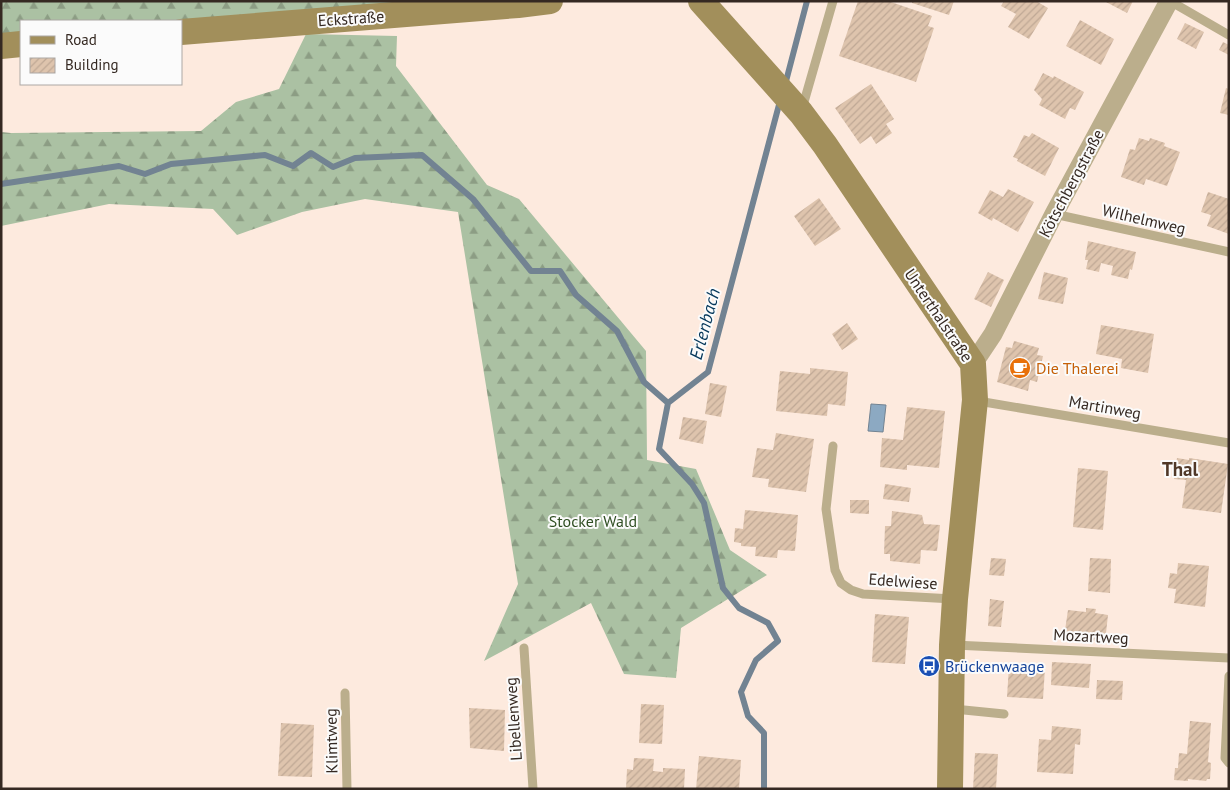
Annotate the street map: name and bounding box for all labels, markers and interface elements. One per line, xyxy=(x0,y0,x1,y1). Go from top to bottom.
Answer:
street label: Eckstraße xyxy=(317,6,385,30)
legend xyxy=(20,20,182,85)
text: Road xyxy=(65,30,97,49)
text: Building xyxy=(65,55,119,74)
street label: Kötschbergstraße xyxy=(1034,125,1108,241)
street label: Wilhelmweg xyxy=(1100,200,1188,238)
street label: Unterthalstraße xyxy=(900,264,978,366)
water label: Erlenbach xyxy=(684,286,725,362)
cafe icon: Die Thalerei xyxy=(1008,356,1032,380)
place label: Die Thalerei xyxy=(1036,358,1119,378)
street label: Martinweg xyxy=(1067,391,1143,423)
district label: Thal xyxy=(1162,457,1198,481)
park label: Stocker Wald xyxy=(549,511,637,531)
street label: Edelwiese xyxy=(868,569,938,593)
street label: Mozartweg xyxy=(1053,624,1129,648)
bus stop icon: Brückenwaage xyxy=(917,654,941,678)
place label: Brückenwaage xyxy=(945,656,1044,676)
street label: Libellenweg xyxy=(500,677,526,761)
street label: Klimtweg xyxy=(320,708,342,774)

